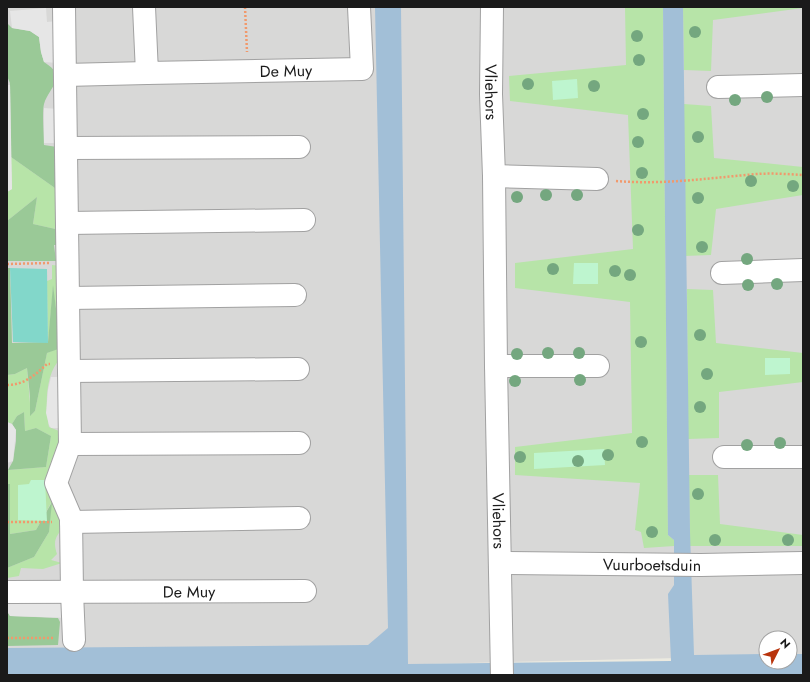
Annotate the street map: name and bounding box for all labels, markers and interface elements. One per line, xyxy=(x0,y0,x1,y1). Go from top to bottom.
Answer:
street label: De Muy xyxy=(260,58,313,82)
street label: Vliehors xyxy=(479,64,503,120)
street label: Vliehors xyxy=(487,493,511,549)
street label: Vuurboetsduin xyxy=(603,553,701,577)
street label: De Muy xyxy=(163,580,216,603)
north arrow xyxy=(758,630,798,670)
text: N xyxy=(777,635,794,652)

